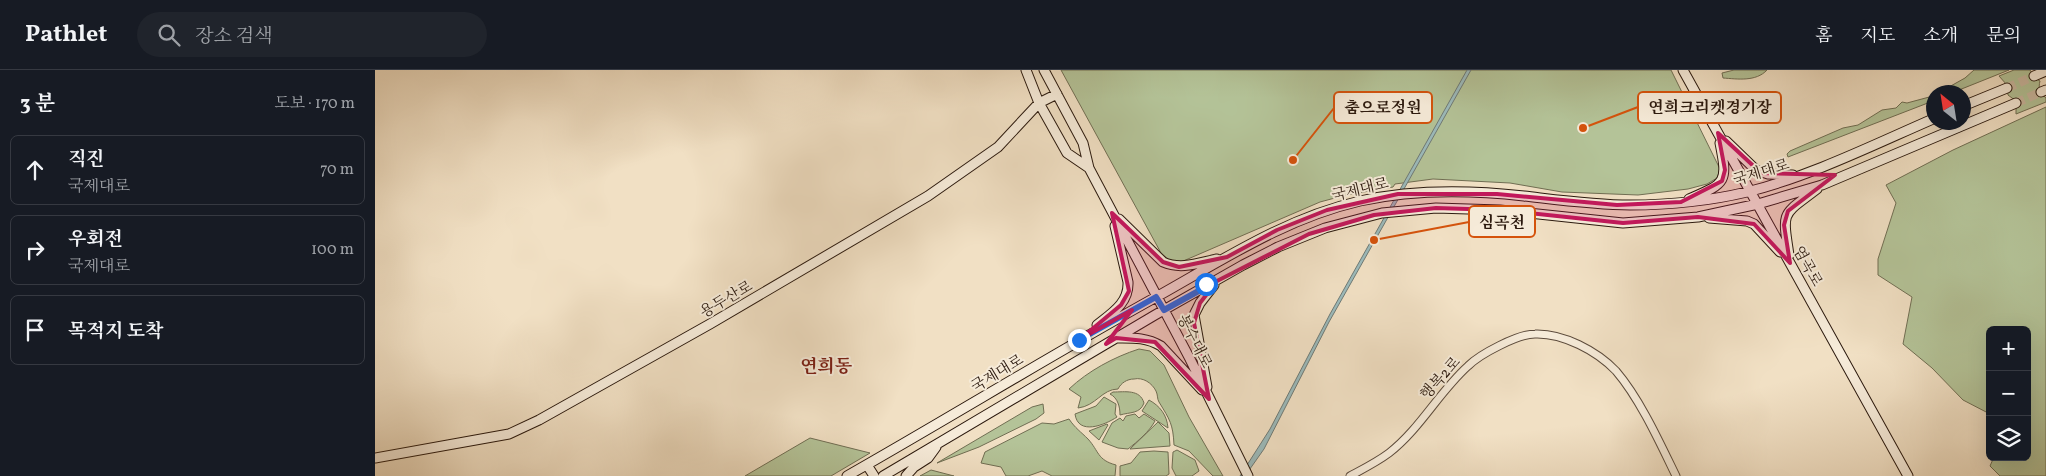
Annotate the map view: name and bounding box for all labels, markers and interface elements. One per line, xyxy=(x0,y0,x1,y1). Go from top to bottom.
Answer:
search box xyxy=(137,12,487,57)
text: Pathlet xyxy=(25,18,107,52)
icon: search xyxy=(155,21,183,49)
text: 장소 검색 xyxy=(195,24,272,50)
text: 홈 xyxy=(1815,24,1833,49)
text: 지도 xyxy=(1861,24,1895,49)
text: 소개 xyxy=(1923,24,1958,49)
text: 문의 xyxy=(1986,24,2021,49)
north arrow xyxy=(1926,85,1971,130)
text: 3 분 xyxy=(20,90,55,119)
callout: 춤으로정원 xyxy=(1334,92,1432,123)
callout: 연희크리켓경기장 xyxy=(1638,92,1781,123)
text: 도보 · 170 m xyxy=(274,93,355,115)
text: 춤으로정원 xyxy=(1344,98,1422,120)
text: 연희크리켓경기장 xyxy=(1648,98,1772,120)
text: 직진 xyxy=(68,147,105,173)
street label: 국제대로 xyxy=(1731,155,1793,192)
icon: ahead xyxy=(21,156,49,184)
text: 70 m xyxy=(320,159,354,181)
street label: 국제대로 xyxy=(1330,174,1391,207)
text: 국제대로 xyxy=(68,176,130,198)
callout: 심곡천 xyxy=(1469,206,1535,237)
text: 심곡천 xyxy=(1479,213,1525,235)
text: 우회전 xyxy=(68,227,123,253)
icon: right xyxy=(21,236,49,264)
text: 100 m xyxy=(311,239,354,261)
street label: 염곡로 xyxy=(1787,243,1827,291)
text: 국제대로 xyxy=(68,256,130,278)
route start xyxy=(1195,273,1218,296)
street label: 용두산로 xyxy=(696,276,758,324)
street label: 봉수대로 xyxy=(1171,311,1216,373)
icon: arrive xyxy=(21,316,49,344)
text: 목적지 도착 xyxy=(68,319,164,345)
map controls xyxy=(1986,326,2031,461)
button: + xyxy=(1986,326,2031,371)
route end xyxy=(1068,329,1091,352)
street label: 국제대로 xyxy=(968,350,1028,398)
street label: 행복2로 xyxy=(1416,352,1466,405)
district label: 연희동 xyxy=(800,355,853,380)
button: − xyxy=(1986,371,2031,416)
button: layers xyxy=(1986,416,2031,461)

